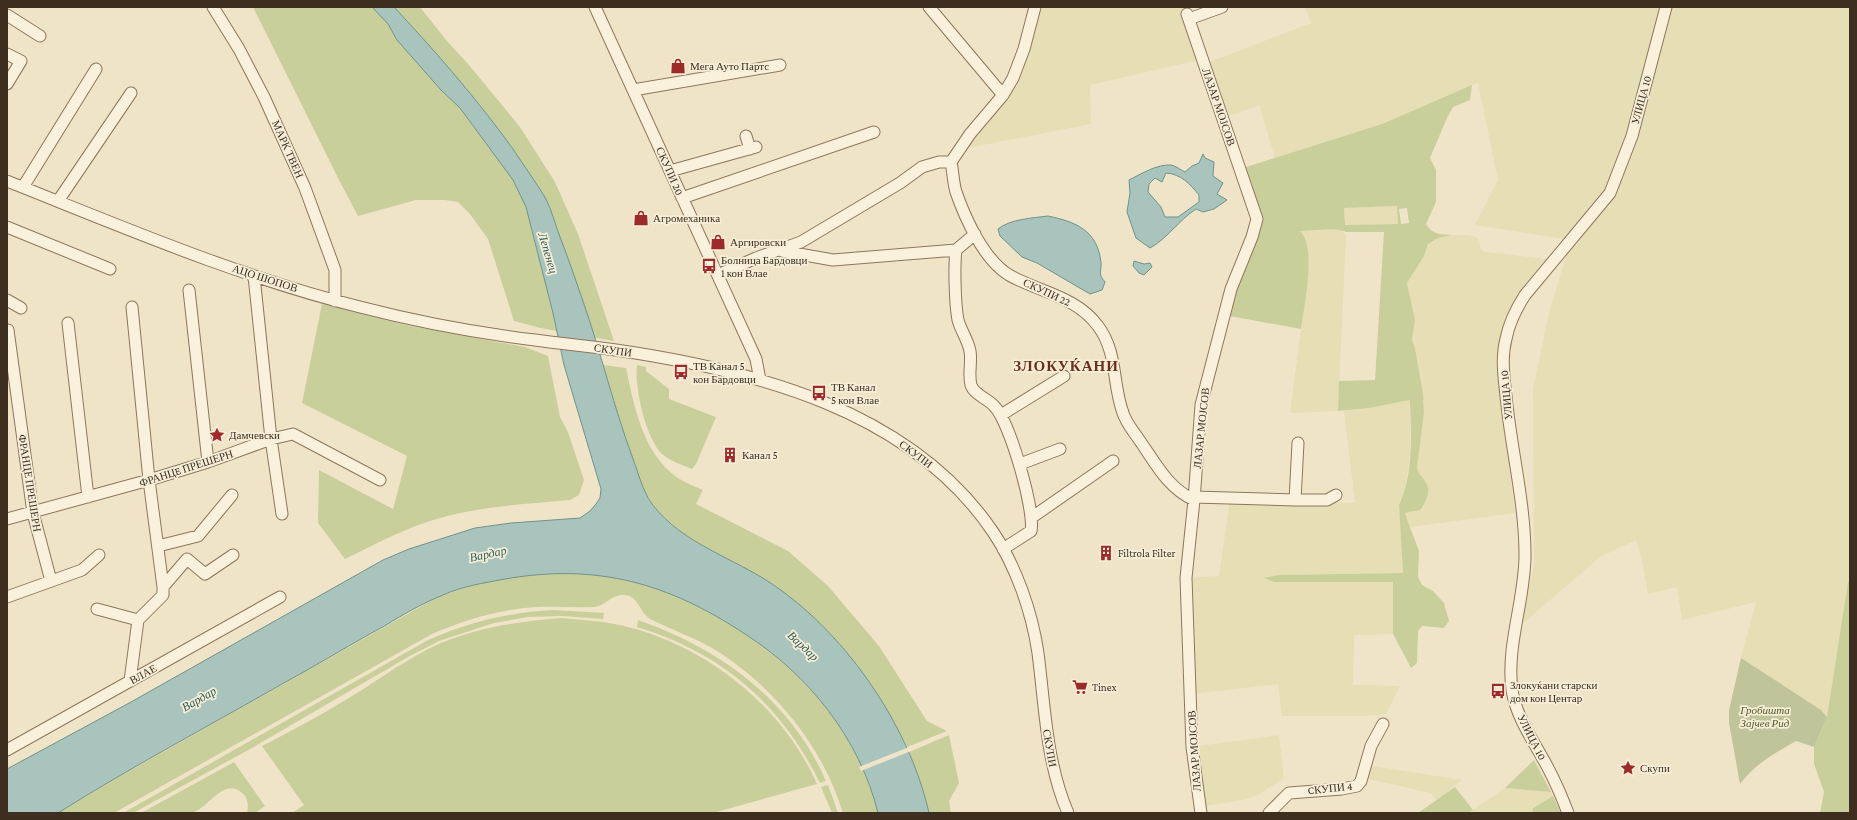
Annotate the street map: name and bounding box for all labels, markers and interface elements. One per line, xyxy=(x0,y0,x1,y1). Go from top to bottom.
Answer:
shop icon: Мега Ауто Партс xyxy=(669,57,687,75)
place label: Мега Ауто Партс xyxy=(690,60,769,72)
street label: ЛАЗАР МОЈСОВ xyxy=(1200,67,1238,147)
street label: УЛИЦА 10 xyxy=(1629,74,1653,126)
street label: МАРК ТВЕН xyxy=(270,118,306,180)
street label: СКУПИ 20 xyxy=(654,145,686,197)
shop icon: Агромеханика xyxy=(632,209,650,227)
place label: Агромеханика xyxy=(653,212,720,224)
water label: Лепенец xyxy=(535,230,561,275)
shop icon: Аргировски xyxy=(709,233,727,251)
place label: Аргировски xyxy=(730,236,786,248)
place label: Болница Бардовци 1 кон Влае xyxy=(721,254,807,279)
bus stop icon: Болница Бардовци 1 кон Влае xyxy=(700,257,718,275)
street label: АЦО ШОПОВ xyxy=(231,262,299,294)
street label: СКУПИ 22 xyxy=(1022,276,1072,308)
street label: СКУПИ xyxy=(593,341,633,359)
district label: ЗЛОКУЌАНИ xyxy=(1013,358,1119,374)
place label: ТВ Канал 5 кон Бардовци xyxy=(693,360,756,385)
bus stop icon: ТВ Канал 5 кон Бардовци xyxy=(672,363,690,381)
street label: УЛИЦА 10 xyxy=(1498,370,1514,420)
place label: ТВ Канал 5 кон Влае xyxy=(831,381,879,406)
bus stop icon: ТВ Канал 5 кон Влае xyxy=(810,384,828,402)
street label: ЛАЗАР МОЈСОВ xyxy=(1191,387,1211,469)
place icon: Дамчевски xyxy=(208,426,226,444)
place label: Дамчевски xyxy=(229,429,280,441)
street label: ФРАНЦЕ ПРЕШЕРН xyxy=(16,433,44,533)
street label: СКУПИ xyxy=(897,438,935,470)
building icon: Канал 5 xyxy=(721,446,739,464)
street label: ФРАНЦE ПРЕШЕРН xyxy=(138,447,234,489)
place label: Канал 5 xyxy=(742,449,778,461)
water label: Вардар xyxy=(468,543,508,565)
building icon: Filtrola Filter xyxy=(1097,544,1115,562)
place label: Filtrola Filter xyxy=(1118,547,1175,559)
water label: Вардар xyxy=(785,628,821,664)
street label: ВЛАЕ xyxy=(127,662,159,686)
supermarket icon: Tinex xyxy=(1071,678,1089,696)
place label: Злокуќани старски дом кон Центар xyxy=(1510,679,1598,704)
place label: Tinex xyxy=(1092,681,1117,693)
bus stop icon: Злокуќани старски дом кон Центар xyxy=(1489,682,1507,700)
water label: Вардар xyxy=(179,684,219,714)
park label: Гробишта Зајчев Рид xyxy=(1739,704,1790,729)
street label: ЛАЗАР МОЈСОВ xyxy=(1185,710,1203,792)
street label: УЛИЦА 10 xyxy=(1515,712,1549,762)
street label: СКУПИ xyxy=(1041,728,1059,768)
place icon: Скупи xyxy=(1619,759,1637,777)
place label: Скупи xyxy=(1640,762,1670,774)
street label: CКУПИ 4 xyxy=(1307,780,1353,796)

